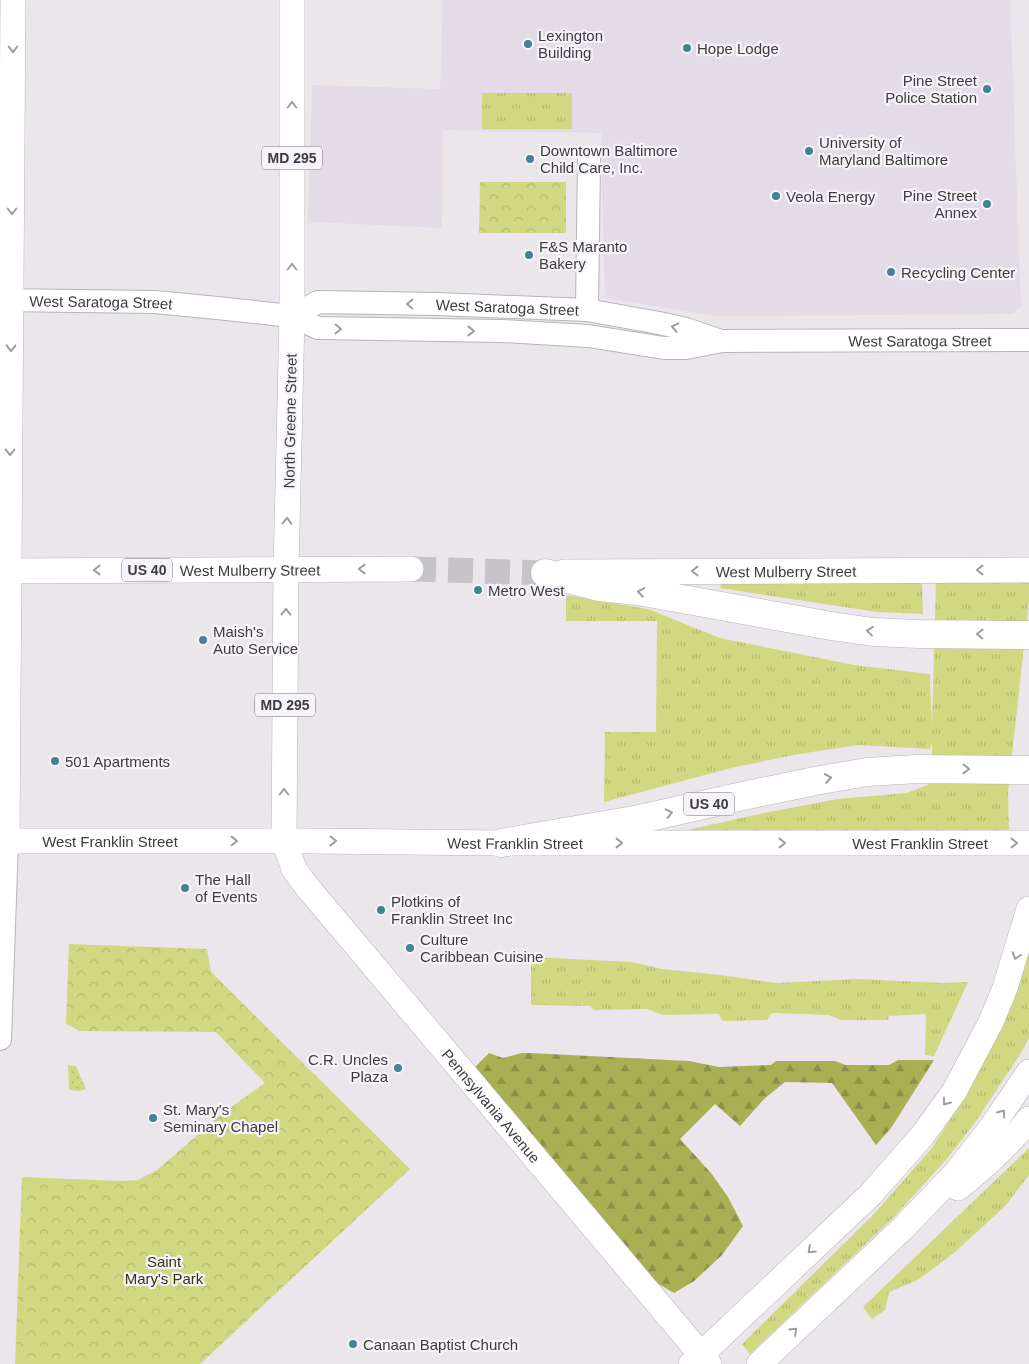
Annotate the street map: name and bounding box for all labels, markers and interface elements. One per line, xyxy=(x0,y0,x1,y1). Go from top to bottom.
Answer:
place label: Lexington Building xyxy=(538,27,603,61)
marker: Lexington Building xyxy=(522,38,534,50)
place label: Hope Lodge xyxy=(697,40,779,57)
marker: Hope Lodge xyxy=(681,42,693,54)
one-way arrow xyxy=(8,45,18,53)
place label: Pine Street Police Station xyxy=(885,72,978,106)
marker: Pine Street Police Station xyxy=(981,83,993,95)
one-way arrow xyxy=(287,100,297,108)
place label: University of Maryland Baltimore xyxy=(819,134,948,168)
place label: Downtown Baltimore Child Care, Inc. xyxy=(540,142,678,176)
marker: University of Maryland Baltimore xyxy=(803,145,815,157)
road number: MD 295 xyxy=(262,146,322,170)
marker: Downtown Baltimore Child Care, Inc. xyxy=(524,153,536,165)
place label: Pine Street Annex xyxy=(903,187,978,221)
place label: Veola Energy xyxy=(786,188,876,205)
marker: Veola Energy xyxy=(770,190,782,202)
marker: Pine Street Annex xyxy=(981,198,993,210)
one-way arrow xyxy=(7,207,18,215)
place label: F&S Maranto Bakery xyxy=(539,238,627,272)
marker: F&S Maranto Bakery xyxy=(523,249,535,261)
one-way arrow xyxy=(287,263,297,270)
place label: Recycling Center xyxy=(901,264,1015,281)
marker: Recycling Center xyxy=(885,266,897,278)
street label: West Saratoga Street xyxy=(29,292,174,312)
street label: West Saratoga Street xyxy=(436,295,580,318)
one-way arrow xyxy=(406,299,414,309)
one-way arrow xyxy=(671,322,680,333)
one-way arrow xyxy=(334,324,342,334)
one-way arrow xyxy=(468,326,476,336)
street label: West Saratoga Street xyxy=(848,332,992,349)
one-way arrow xyxy=(6,345,17,353)
street label: North Greene Street xyxy=(280,353,300,489)
one-way arrow xyxy=(5,448,15,456)
one-way arrow xyxy=(282,517,293,525)
road number: US 40 xyxy=(122,558,172,582)
street label: West Mulberry Street xyxy=(180,561,321,579)
street label: West Mulberry Street xyxy=(716,562,857,580)
one-way arrow xyxy=(358,564,366,574)
one-way arrow xyxy=(93,565,100,575)
one-way arrow xyxy=(976,565,984,575)
one-way arrow xyxy=(691,566,699,576)
place label: Metro West xyxy=(488,582,565,599)
marker: Metro West xyxy=(472,584,484,596)
one-way arrow xyxy=(637,588,645,598)
one-way arrow xyxy=(280,608,291,616)
place label: Maish's Auto Service xyxy=(213,623,298,657)
one-way arrow xyxy=(866,626,874,637)
one-way arrow xyxy=(976,629,984,639)
marker: Maish's Auto Service xyxy=(197,634,209,646)
road number: MD 295 xyxy=(255,694,315,716)
place label: 501 Apartments xyxy=(65,753,170,770)
marker: 501 Apartments xyxy=(49,755,61,767)
one-way arrow xyxy=(962,764,970,774)
one-way arrow xyxy=(824,774,832,784)
one-way arrow xyxy=(279,788,289,796)
road number: US 40 xyxy=(684,792,734,816)
one-way arrow xyxy=(665,808,674,819)
street label: West Franklin Street xyxy=(42,833,179,850)
street label: West Franklin Street xyxy=(447,834,584,852)
street label: West Franklin Street xyxy=(852,835,989,852)
one-way arrow xyxy=(231,836,239,846)
one-way arrow xyxy=(329,836,337,847)
one-way arrow xyxy=(616,838,624,848)
one-way arrow xyxy=(778,838,786,848)
one-way arrow xyxy=(1011,838,1019,848)
place label: The Hall of Events xyxy=(195,871,258,905)
marker: The Hall of Events xyxy=(179,882,191,894)
place label: Plotkins of Franklin Street Inc xyxy=(391,893,513,927)
marker: Plotkins of Franklin Street Inc xyxy=(375,904,387,916)
place label: Culture Caribbean Cuisine xyxy=(420,931,543,965)
marker: Culture Caribbean Cuisine xyxy=(404,942,416,954)
one-way arrow xyxy=(1011,951,1021,960)
street label: Pennsylvania Avenue xyxy=(439,1045,544,1166)
place label: C.R. Uncles Plaza xyxy=(308,1051,389,1085)
marker: C.R. Uncles Plaza xyxy=(392,1062,404,1074)
one-way arrow xyxy=(943,1096,952,1106)
place label: St. Mary's Seminary Chapel xyxy=(163,1101,278,1135)
one-way arrow xyxy=(996,1109,1005,1118)
marker: St. Mary's Seminary Chapel xyxy=(147,1112,159,1124)
one-way arrow xyxy=(808,1244,817,1253)
park label: Saint Mary's Park xyxy=(125,1253,204,1287)
one-way arrow xyxy=(788,1328,797,1337)
place label: Canaan Baptist Church xyxy=(363,1336,518,1353)
marker: Canaan Baptist Church xyxy=(347,1338,359,1350)

